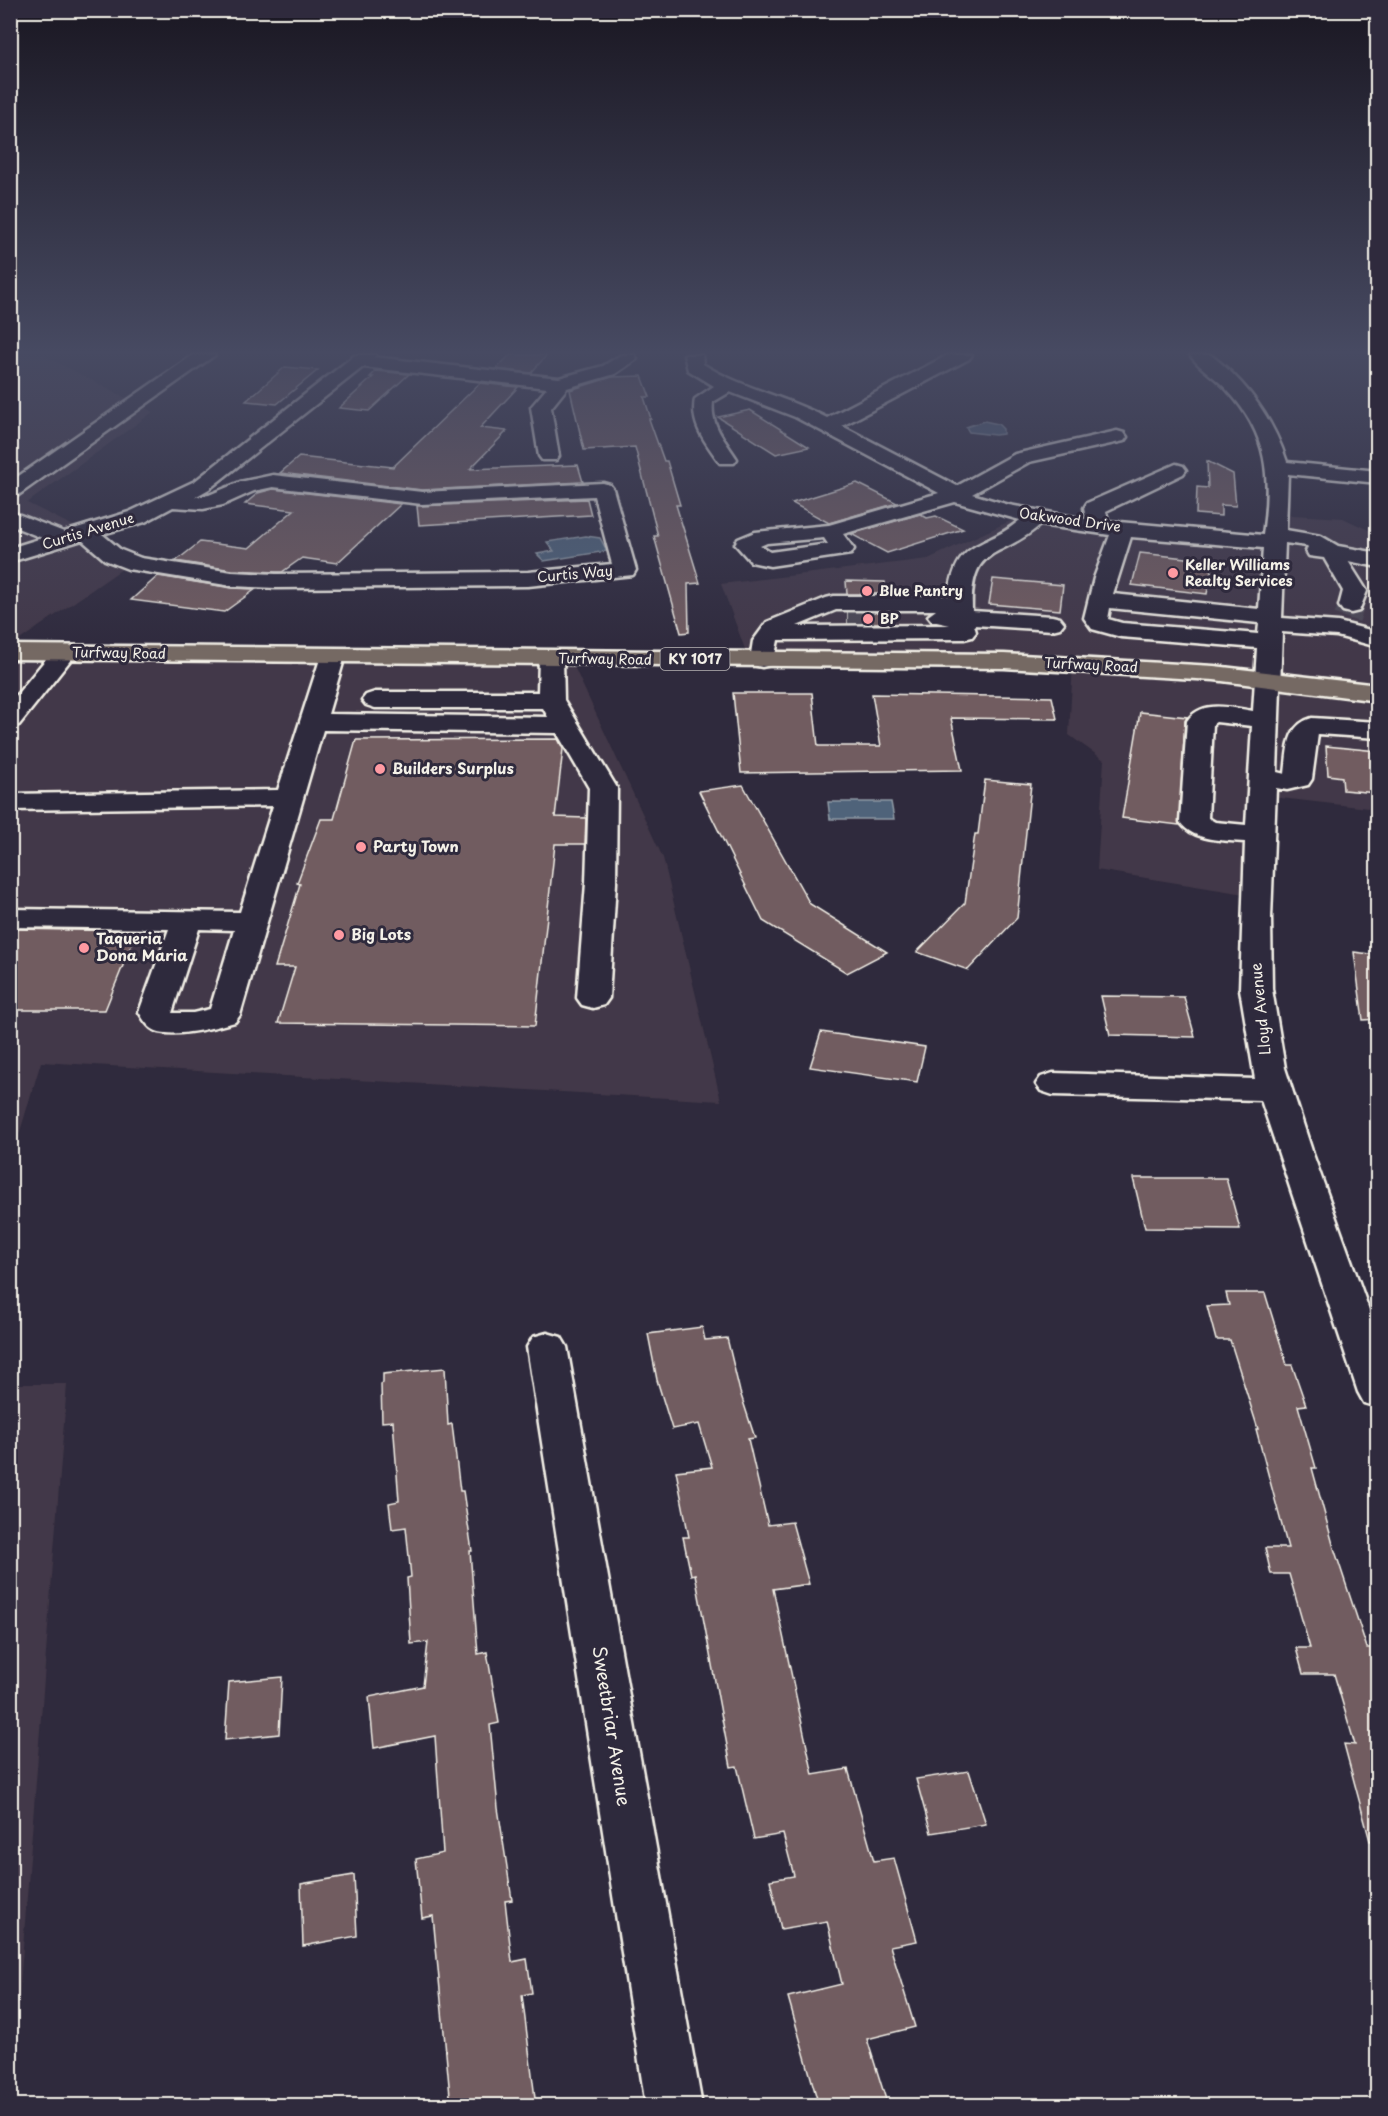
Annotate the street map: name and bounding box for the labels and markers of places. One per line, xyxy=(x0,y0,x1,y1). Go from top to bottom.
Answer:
place label: Keller Williams Realty Services xyxy=(1185,554,1293,591)
marker: Keller Williams Realty Services xyxy=(1166,566,1180,580)
place label: Blue Pantry xyxy=(879,580,963,601)
marker: Blue Pantry xyxy=(860,584,874,598)
place label: BP xyxy=(880,608,899,629)
marker: BP xyxy=(861,612,875,626)
place label: Builders Surplus xyxy=(392,756,514,779)
marker: Builders Surplus xyxy=(373,762,387,776)
place label: Party Town xyxy=(373,834,459,857)
marker: Party Town xyxy=(354,840,368,854)
place label: Big Lots xyxy=(351,922,411,945)
place label: Taqueria Dona Maria xyxy=(96,926,188,966)
marker: Big Lots xyxy=(332,928,346,942)
marker: Taqueria Dona Maria xyxy=(77,941,91,955)

